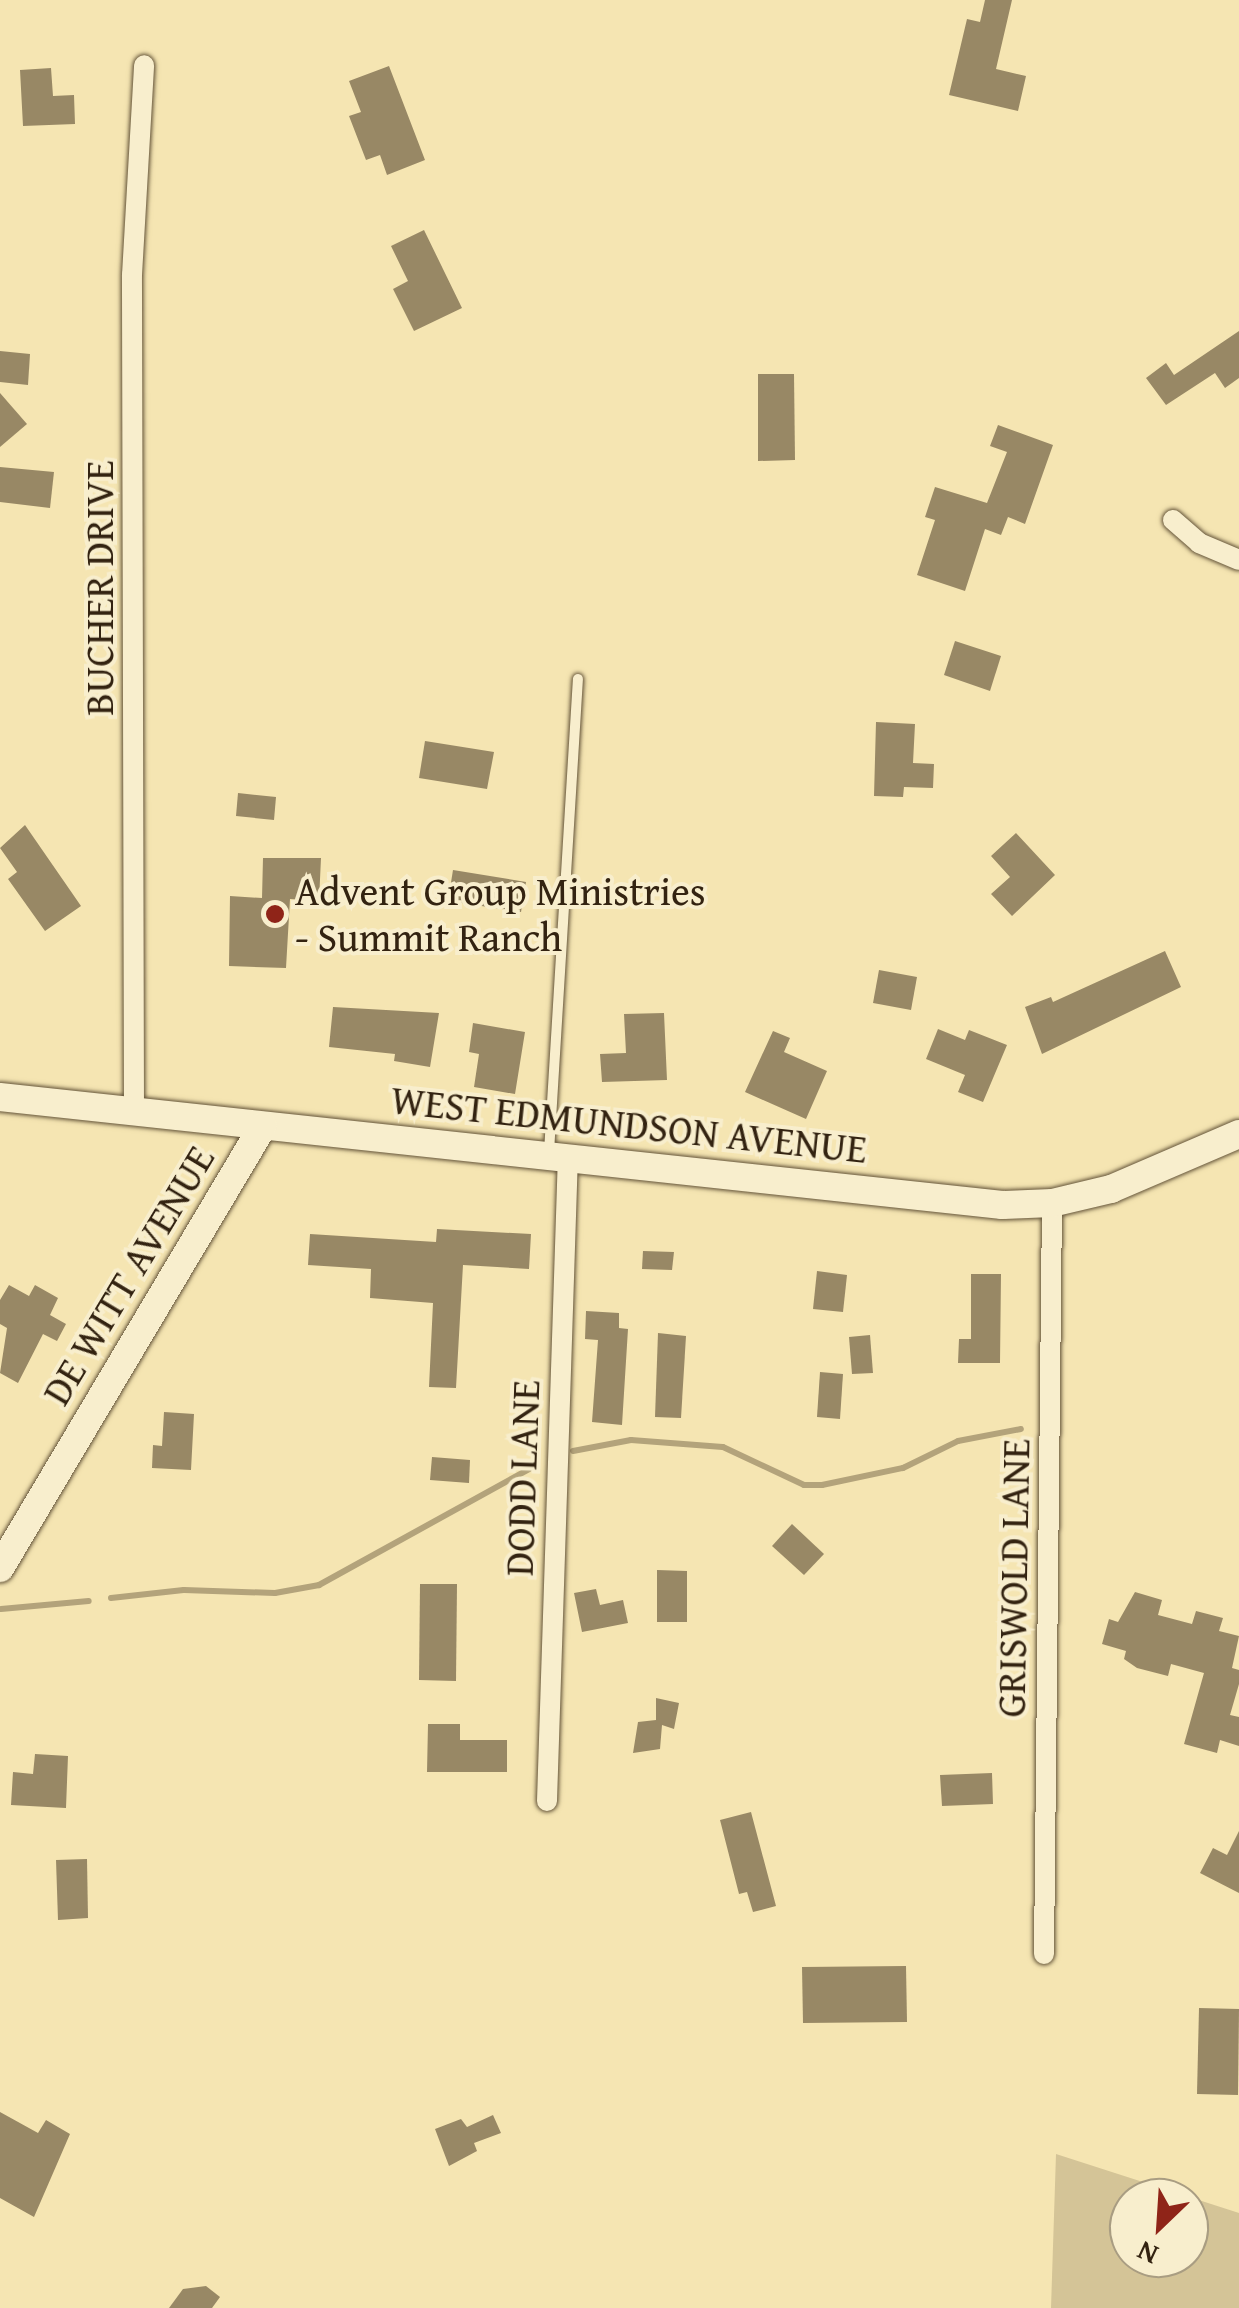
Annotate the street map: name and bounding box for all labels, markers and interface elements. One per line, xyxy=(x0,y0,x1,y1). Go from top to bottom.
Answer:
street label: BUCHER DRIVE xyxy=(75,460,123,716)
place label: Advent Group Ministries - Summit Ranch xyxy=(295,867,706,961)
marker: Advent Group Ministries - Summit Ranch xyxy=(264,903,286,925)
street label: WEST EDMUNDSON AVENUE xyxy=(389,1075,869,1173)
street label: DE WITT AVENUE xyxy=(32,1137,224,1413)
street label: DODD LANE xyxy=(495,1379,549,1577)
street label: GRISWOLD LANE xyxy=(987,1438,1039,1718)
north arrow xyxy=(1109,2178,1209,2278)
text: N xyxy=(1130,2231,1164,2276)

